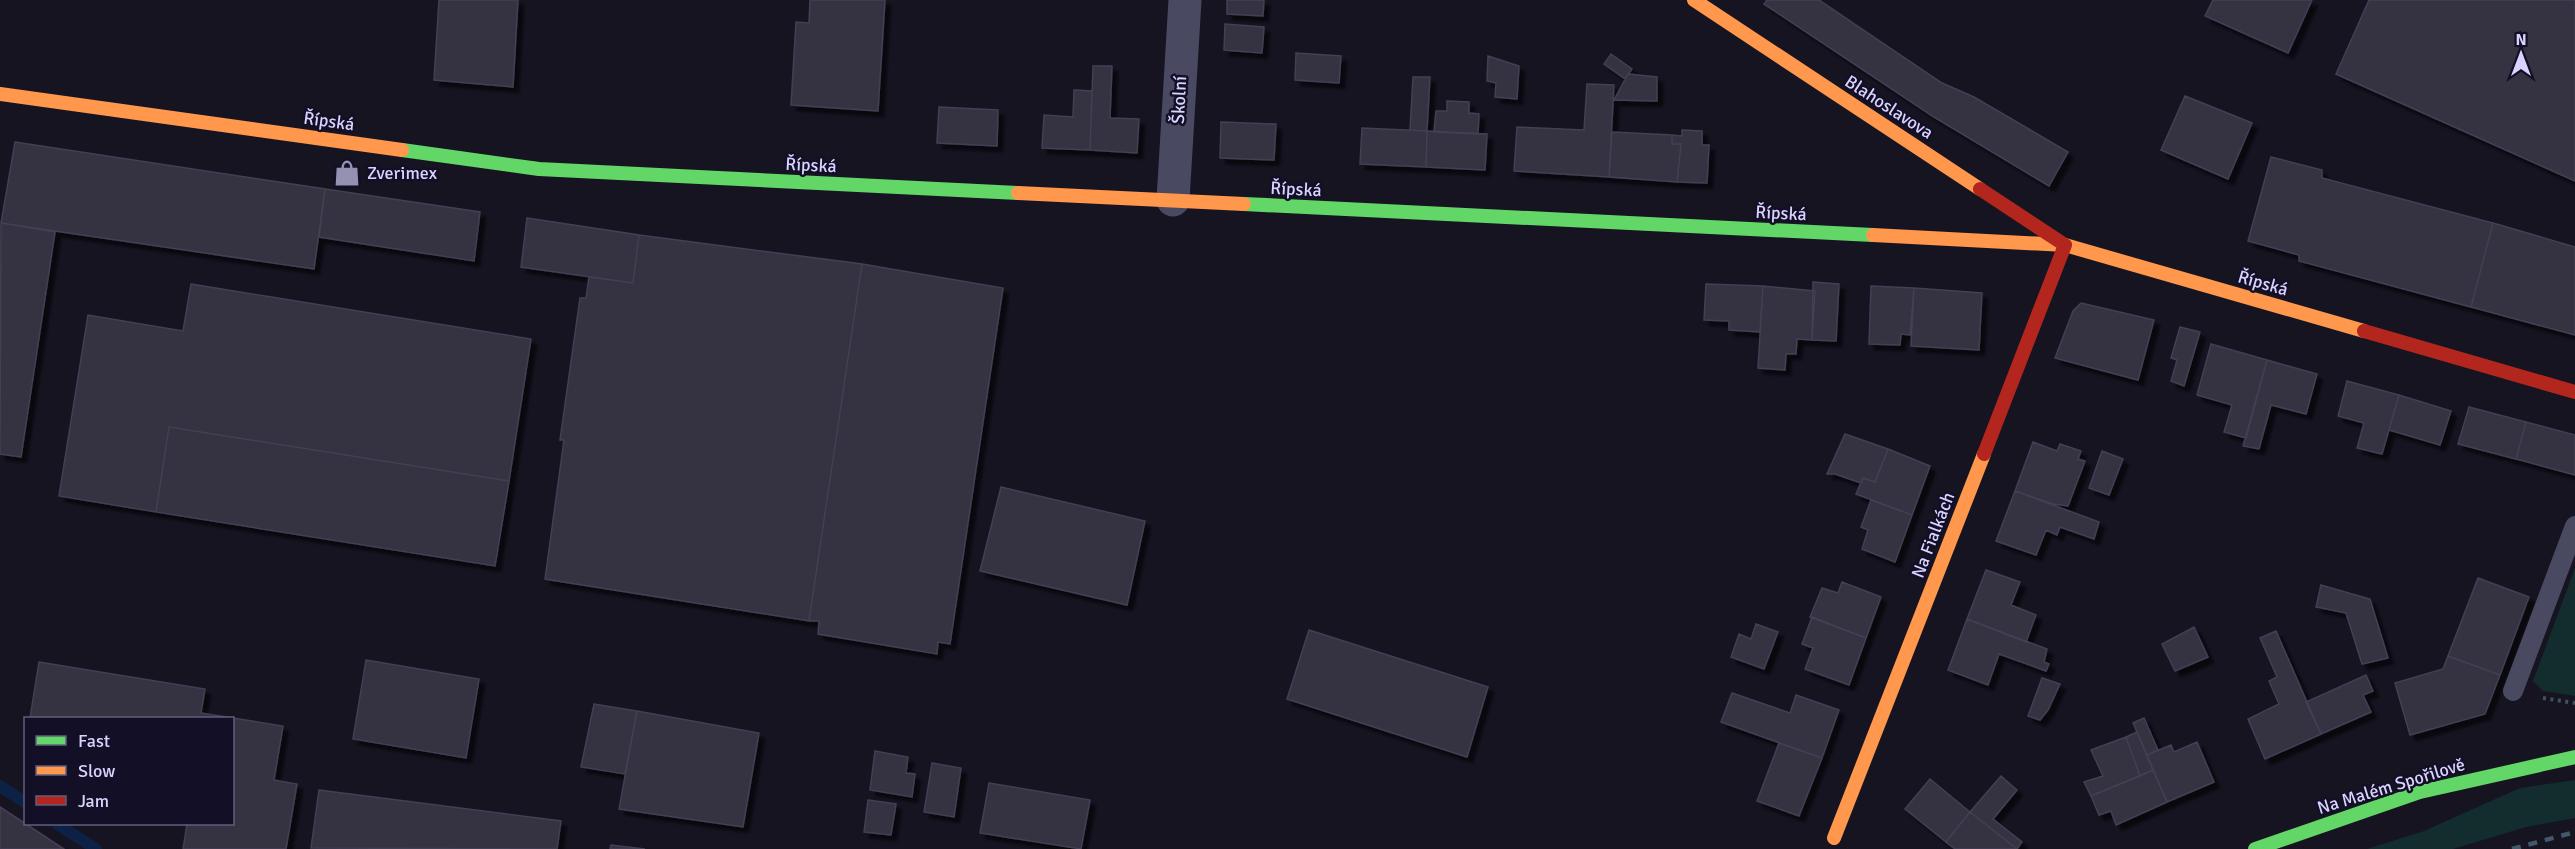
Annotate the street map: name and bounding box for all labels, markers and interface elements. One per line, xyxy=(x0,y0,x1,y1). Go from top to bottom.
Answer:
north arrow xyxy=(2491,24,2551,84)
text: N xyxy=(2515,30,2527,50)
street label: Blahoslavova xyxy=(1841,70,1937,144)
street label: Školní xyxy=(1167,75,1191,125)
street label: Řípská xyxy=(302,107,356,135)
street label: Řípská xyxy=(785,153,837,177)
shop icon: Zverimex xyxy=(332,158,362,188)
place label: Zverimex xyxy=(367,162,438,184)
street label: Řípská xyxy=(1270,177,1322,201)
street label: Řípská xyxy=(1755,201,1807,225)
street label: Řípská xyxy=(2235,265,2291,301)
street label: Na Fialkách xyxy=(1907,489,1959,581)
legend xyxy=(24,717,234,825)
text: Fast xyxy=(78,730,110,752)
street label: Na Malém Spořilově xyxy=(2314,753,2468,819)
text: Slow xyxy=(78,760,115,782)
text: Jam xyxy=(78,790,109,812)

